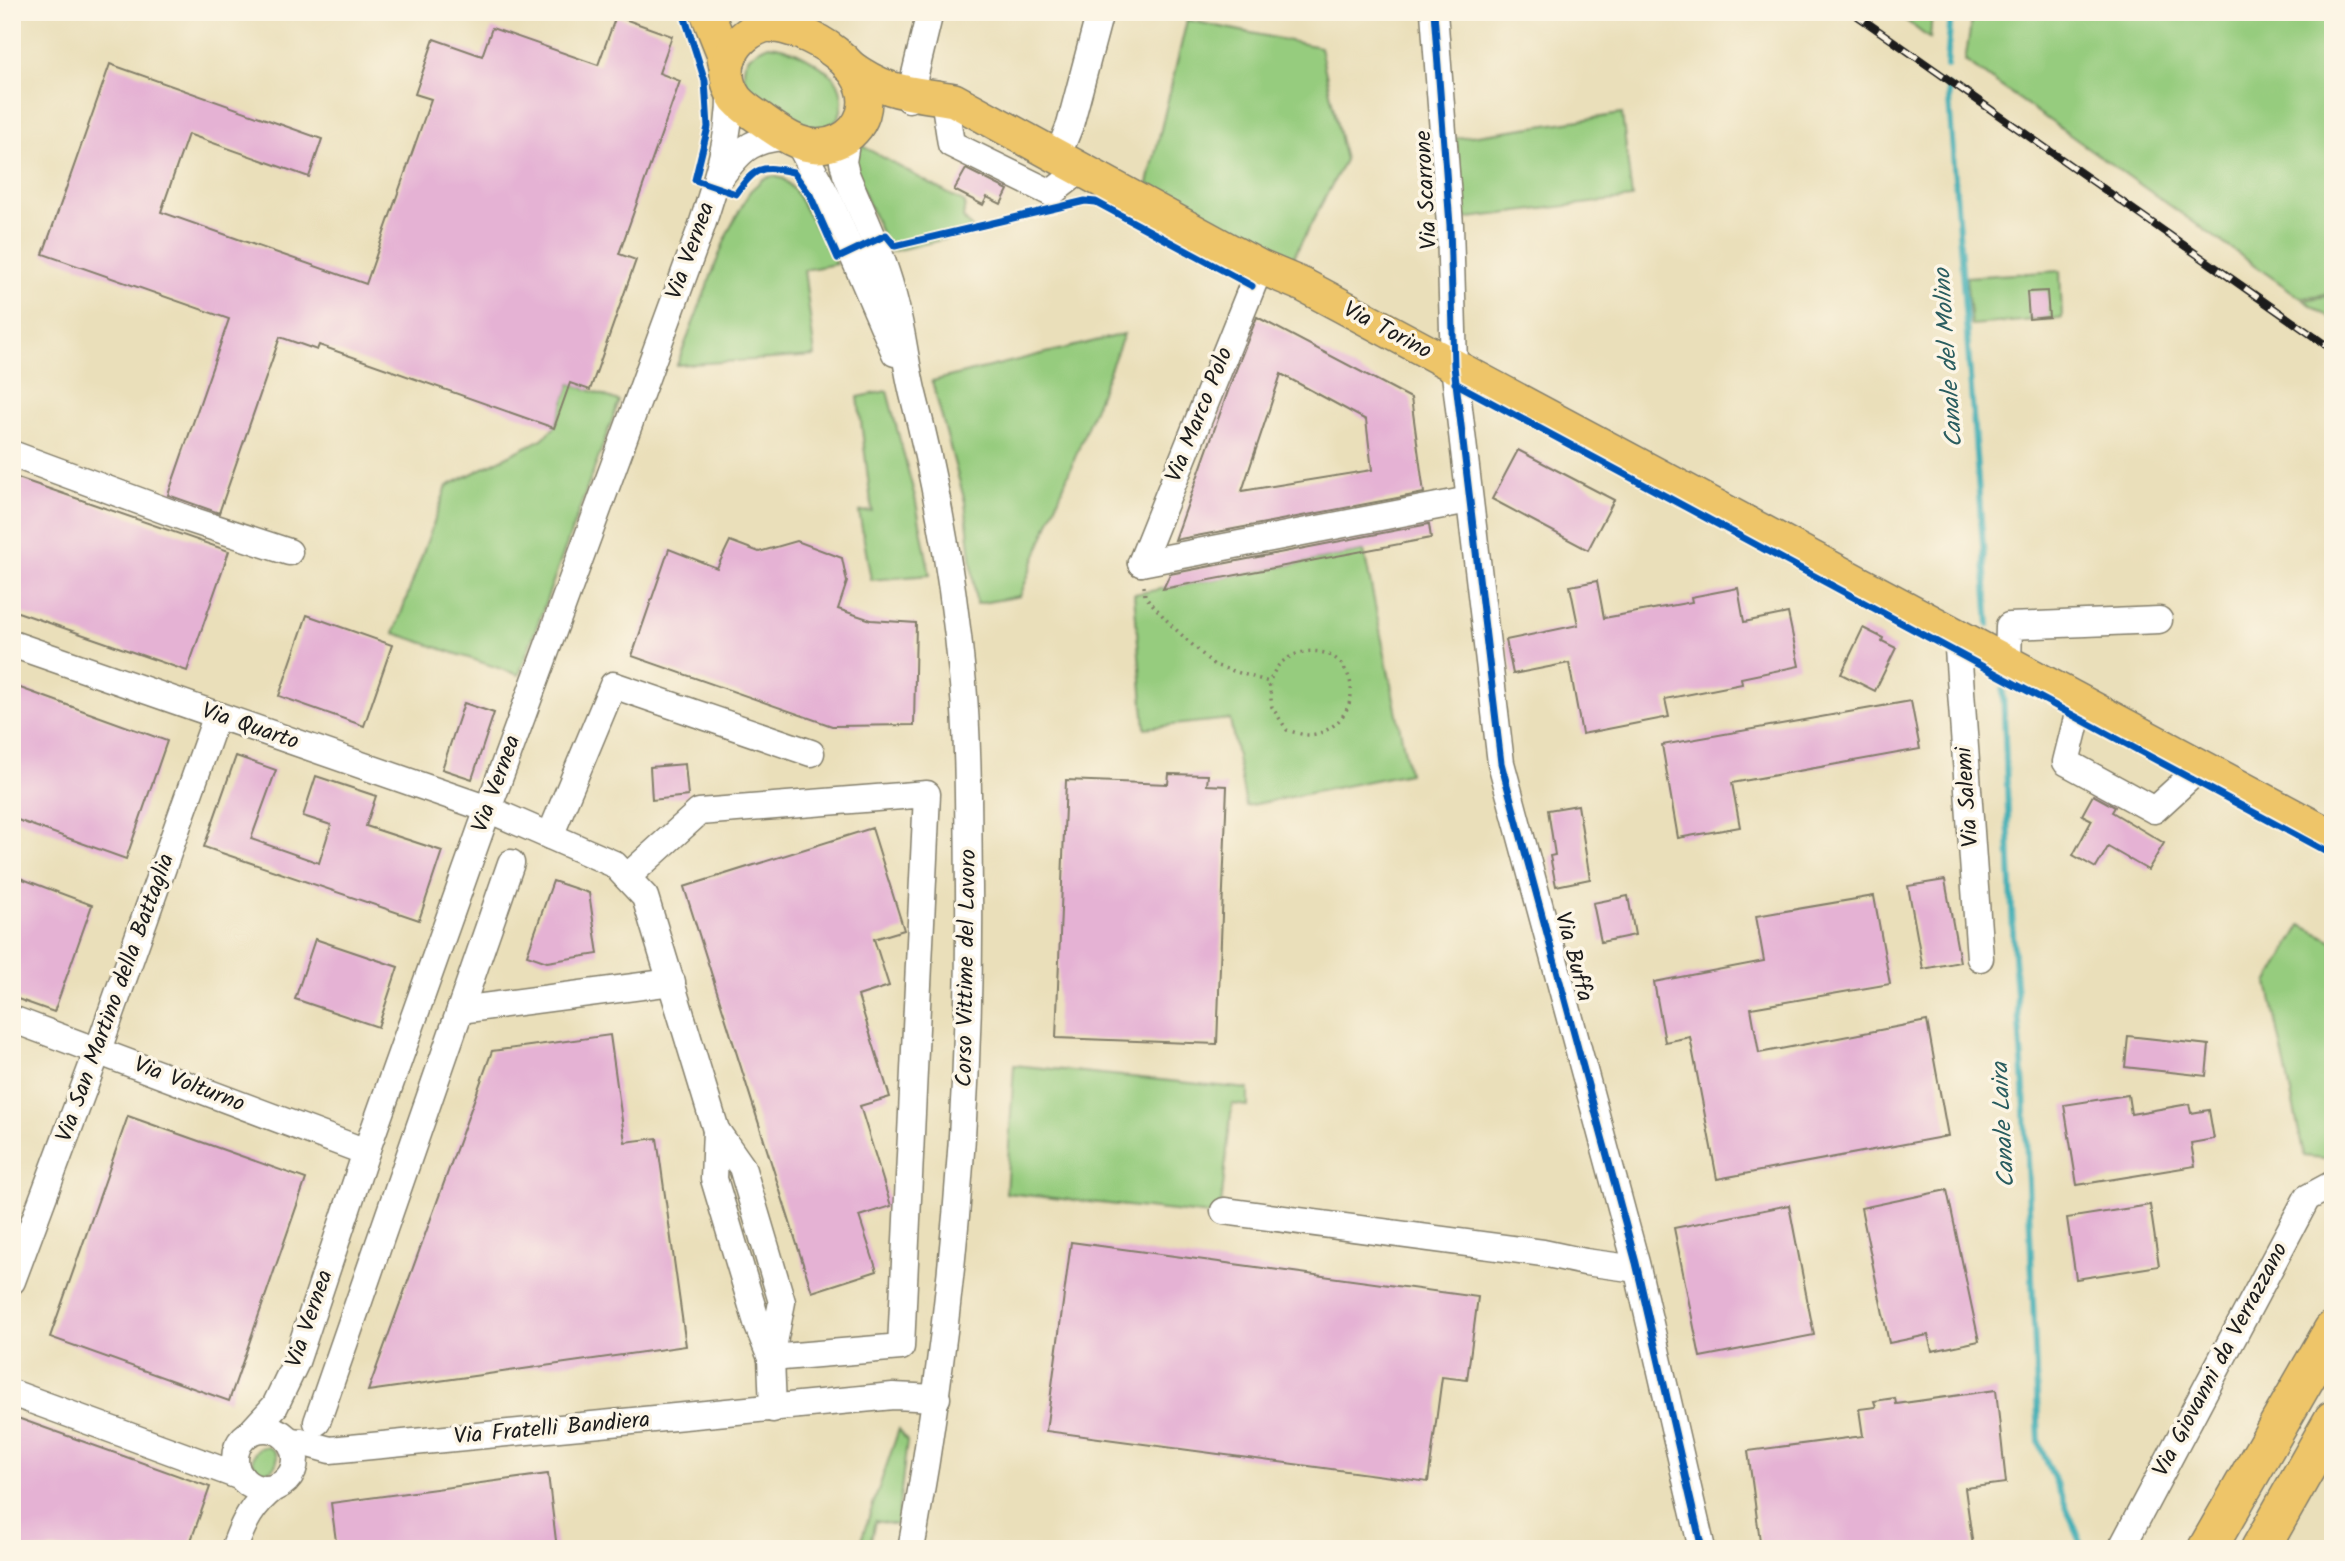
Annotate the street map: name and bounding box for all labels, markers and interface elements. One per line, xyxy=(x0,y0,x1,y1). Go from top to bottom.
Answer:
street label: Via Scarrone xyxy=(1406,130,1448,250)
street label: Via Vernea xyxy=(657,197,725,305)
water label: Canale del Molino xyxy=(1923,265,1975,449)
street label: Via Torino xyxy=(1336,293,1438,369)
street label: Via Marco Polo xyxy=(1157,342,1243,488)
street label: Via Quarto xyxy=(196,693,304,761)
street label: Via Vernea xyxy=(463,730,531,838)
street label: Via Salemi xyxy=(1946,744,1989,848)
street label: Via San Martino della Battaglia xyxy=(47,849,185,1147)
street label: Corso Vittime del Lavoro xyxy=(947,849,987,1087)
street label: Via Buffa xyxy=(1544,908,1602,1006)
street label: Via Volturno xyxy=(128,1047,250,1123)
water label: Canale Laira xyxy=(1981,1060,2027,1189)
street label: Via Giovanni da Verrazzano xyxy=(2144,1236,2298,1484)
street label: Via Vernea xyxy=(276,1265,344,1373)
street label: Via Fratelli Bandiera xyxy=(452,1402,652,1456)

